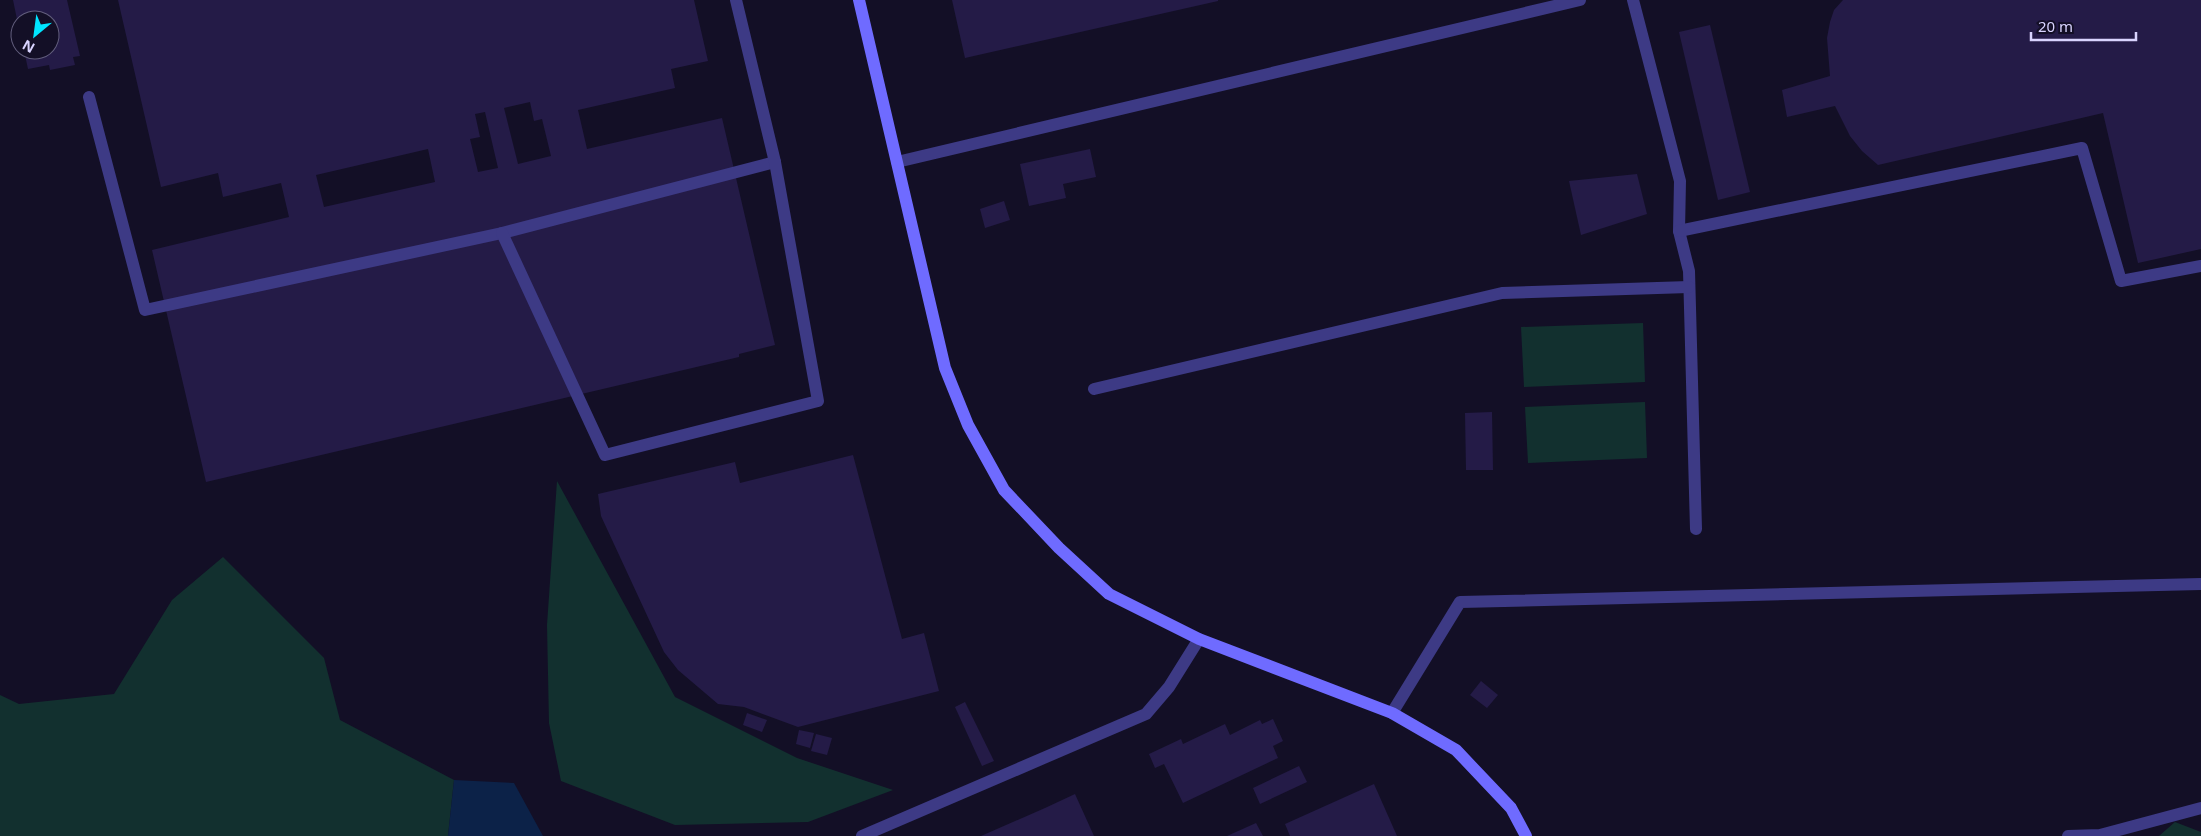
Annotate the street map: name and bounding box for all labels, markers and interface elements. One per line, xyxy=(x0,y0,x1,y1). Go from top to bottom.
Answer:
north arrow xyxy=(10,10,60,60)
scale bar xyxy=(2031,10,2136,42)
text: 20 m xyxy=(2038,16,2073,36)
text: N xyxy=(19,36,38,58)

